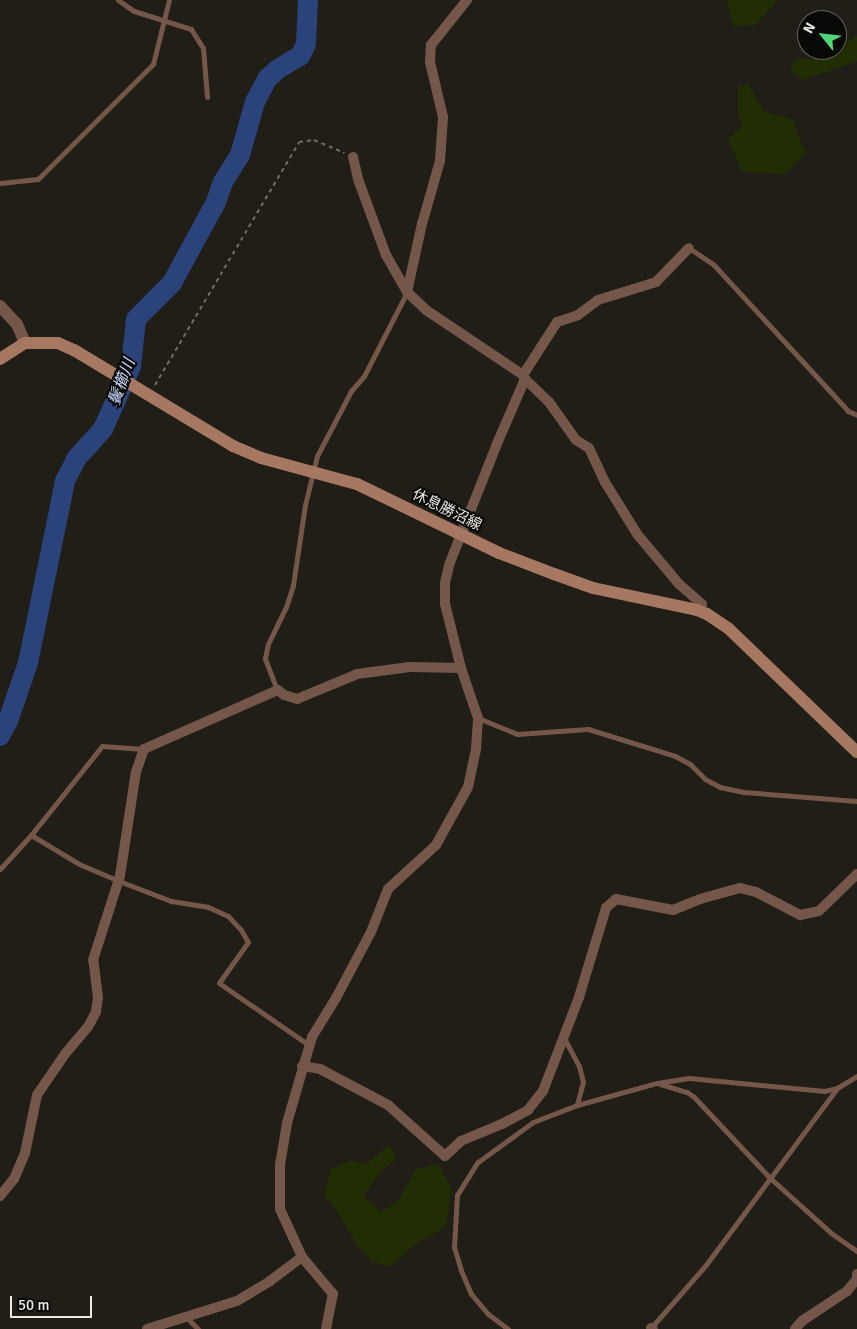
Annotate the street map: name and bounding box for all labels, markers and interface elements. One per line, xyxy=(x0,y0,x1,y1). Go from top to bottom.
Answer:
north arrow xyxy=(797,10,847,60)
text: N xyxy=(800,20,819,36)
water label: 鬢櫛川 xyxy=(105,356,139,408)
street label: 休息勝沼線 xyxy=(409,485,485,535)
scale bar xyxy=(12,1286,95,1318)
text: 50 m xyxy=(18,1296,49,1314)

